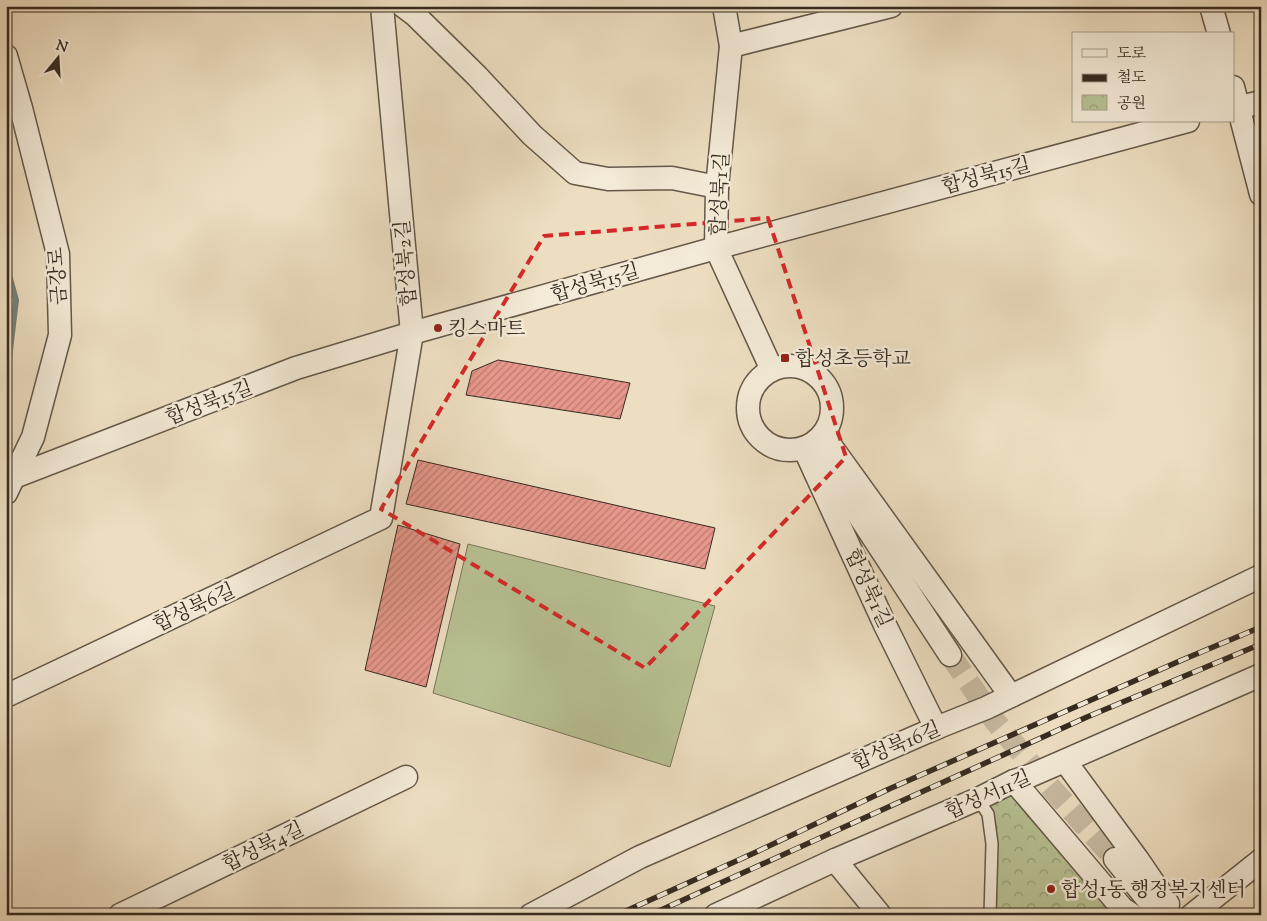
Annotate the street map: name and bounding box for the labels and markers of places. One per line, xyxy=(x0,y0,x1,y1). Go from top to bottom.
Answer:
place label: 킹스마트 xyxy=(448,316,525,345)
marker: 킹스마트 xyxy=(432,322,444,334)
place label: 합성초등학교 xyxy=(795,346,912,375)
marker: 합성초등학교 xyxy=(779,352,791,364)
place label: 합성1동 행정복지센터 xyxy=(1061,877,1246,906)
marker: 합성1동 행정복지센터 xyxy=(1045,883,1057,895)

